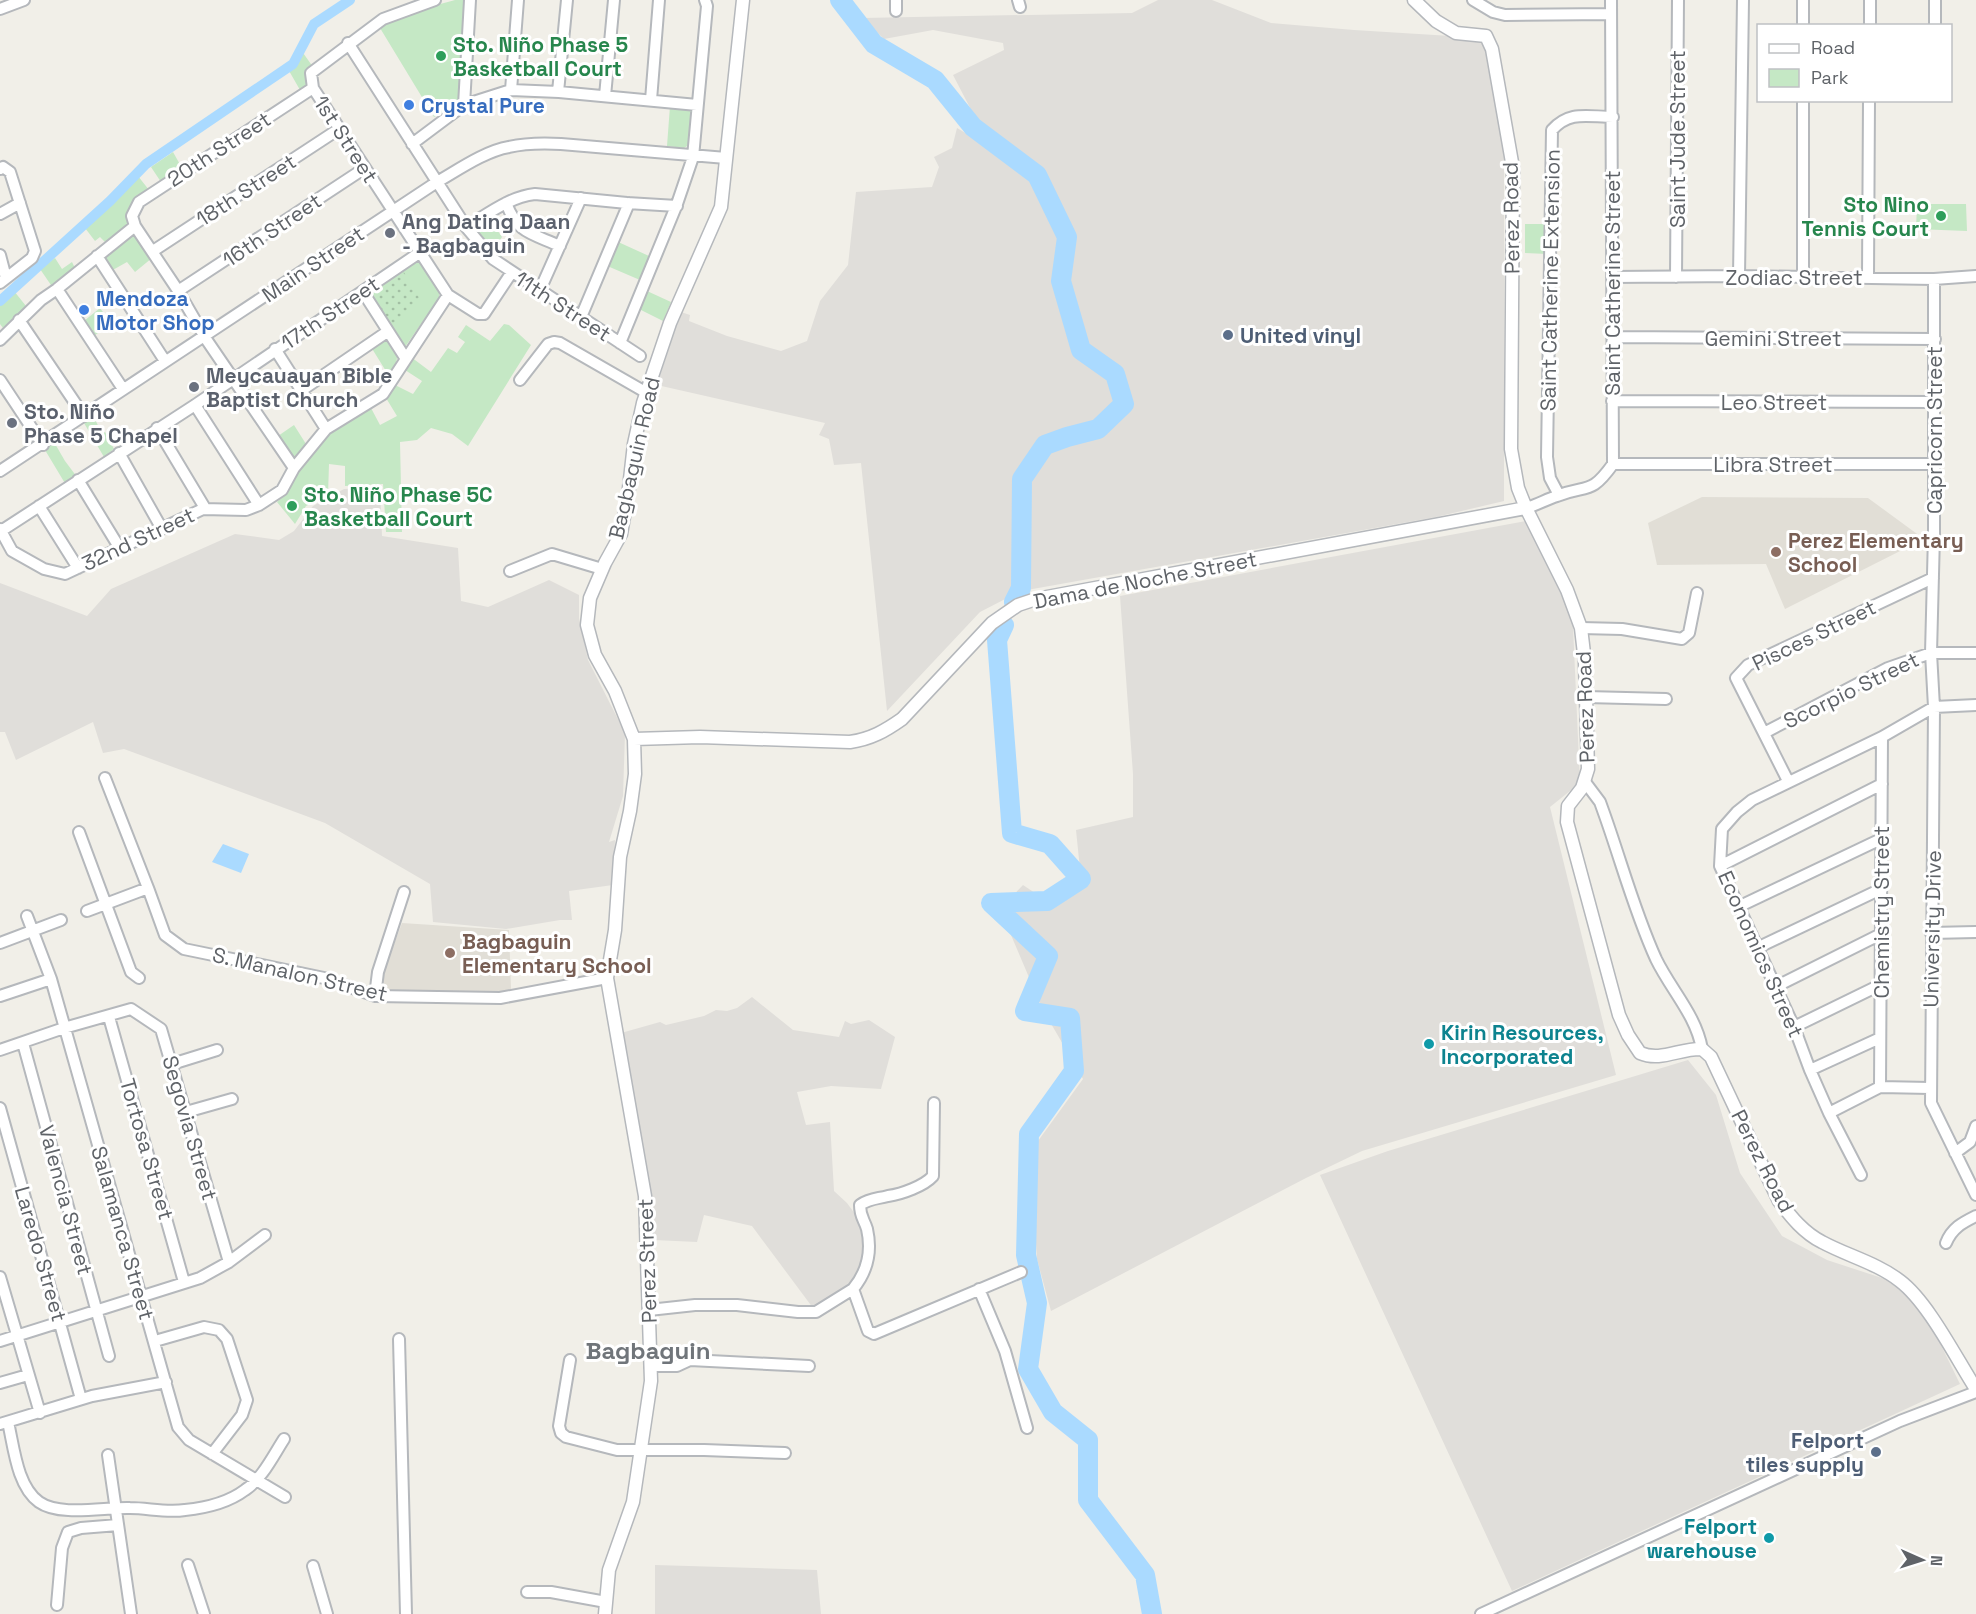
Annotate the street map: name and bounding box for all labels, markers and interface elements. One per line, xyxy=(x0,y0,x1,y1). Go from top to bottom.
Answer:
legend xyxy=(1757,24,1952,102)
place label: Sto. Niño Phase 5 Basketball Court xyxy=(453,31,628,82)
text: Road xyxy=(1811,36,1855,59)
marker: Sto. Niño Phase 5 Basketball Court xyxy=(434,49,448,63)
street label: Saint Jude Street xyxy=(1664,50,1691,228)
text: Park xyxy=(1811,66,1849,89)
street label: 1st Street xyxy=(308,90,384,188)
place label: Crystal Pure xyxy=(421,92,545,119)
marker: Crystal Pure xyxy=(402,98,416,112)
street label: 20th Street xyxy=(162,105,276,193)
street label: 18th Street xyxy=(191,148,301,232)
street label: Saint Catherine Extension xyxy=(1534,149,1566,411)
street label: Perez Road xyxy=(1497,162,1525,274)
street label: Saint Catherine Street xyxy=(1599,170,1626,396)
street label: 16th Street xyxy=(217,187,327,273)
place label: Sto Nino Tennis Court xyxy=(1802,191,1929,242)
place label: Ang Dating Daan - Bagbaguin xyxy=(402,208,570,259)
marker: Sto Nino Tennis Court xyxy=(1934,209,1948,223)
street label: Main Street xyxy=(257,220,369,308)
marker: Ang Dating Daan - Bagbaguin xyxy=(383,226,397,240)
street label: Zodiac Street xyxy=(1725,264,1863,291)
street label: 11th Street xyxy=(510,265,616,347)
street label: 17th Street xyxy=(276,270,384,356)
place label: Mendoza Motor Shop xyxy=(96,285,215,336)
marker: Mendoza Motor Shop xyxy=(77,303,91,317)
place label: United vinyl xyxy=(1240,322,1361,349)
street label: Gemini Street xyxy=(1704,325,1842,352)
marker: United vinyl xyxy=(1221,328,1235,342)
street label: Capricorn Street xyxy=(1921,346,1948,514)
place label: Meycauayan Bible Baptist Church xyxy=(206,362,392,413)
street label: Bagbaguin Road xyxy=(602,374,666,542)
marker: Meycauayan Bible Baptist Church xyxy=(187,380,201,394)
street label: Leo Street xyxy=(1721,389,1827,416)
place label: Sto. Niño Phase 5 Chapel xyxy=(24,398,178,449)
marker: Sto. Niño Phase 5 Chapel xyxy=(5,416,19,430)
street label: Libra Street xyxy=(1713,451,1833,478)
place label: Sto. Niño Phase 5C Basketball Court xyxy=(304,481,493,532)
marker: Sto. Niño Phase 5C Basketball Court xyxy=(285,499,299,513)
street label: 32nd Street xyxy=(77,501,199,577)
place label: Perez Elementary School xyxy=(1788,527,1964,578)
street label: Dama de Noche Street xyxy=(1031,545,1259,615)
marker: Perez Elementary School xyxy=(1769,545,1783,559)
street label: Pisces Street xyxy=(1748,593,1880,677)
street label: Scorpio Street xyxy=(1779,646,1923,734)
street label: Perez Road xyxy=(1570,650,1600,764)
street label: Chemistry Street xyxy=(1868,826,1895,998)
street label: University Drive xyxy=(1917,850,1947,1008)
street label: Economics Street xyxy=(1712,866,1810,1042)
place label: Bagbaguin Elementary School xyxy=(462,928,652,979)
street label: S. Manalon Street xyxy=(210,941,390,1007)
marker: Bagbaguin Elementary School xyxy=(443,946,457,960)
place label: Kirin Resources, Incorporated xyxy=(1441,1019,1604,1070)
marker: Kirin Resources, Incorporated xyxy=(1422,1037,1436,1051)
street label: Segovia Street xyxy=(156,1052,224,1204)
street label: Tortosa Street xyxy=(114,1075,180,1223)
street label: Perez Road xyxy=(1726,1105,1800,1217)
street label: Valencia Street xyxy=(33,1122,99,1278)
street label: Salamanca Street xyxy=(85,1143,161,1323)
street label: Laredo Street xyxy=(9,1183,73,1325)
street label: Perez Street xyxy=(631,1198,663,1324)
district label: Bagbaguin xyxy=(585,1335,711,1366)
place label: Felport tiles supply xyxy=(1746,1427,1864,1478)
marker: Felport tiles supply xyxy=(1869,1445,1883,1459)
place label: Felport warehouse xyxy=(1646,1513,1757,1564)
north arrow xyxy=(1892,1530,1952,1590)
marker: Felport warehouse xyxy=(1762,1531,1776,1545)
text: N xyxy=(1926,1555,1947,1567)

